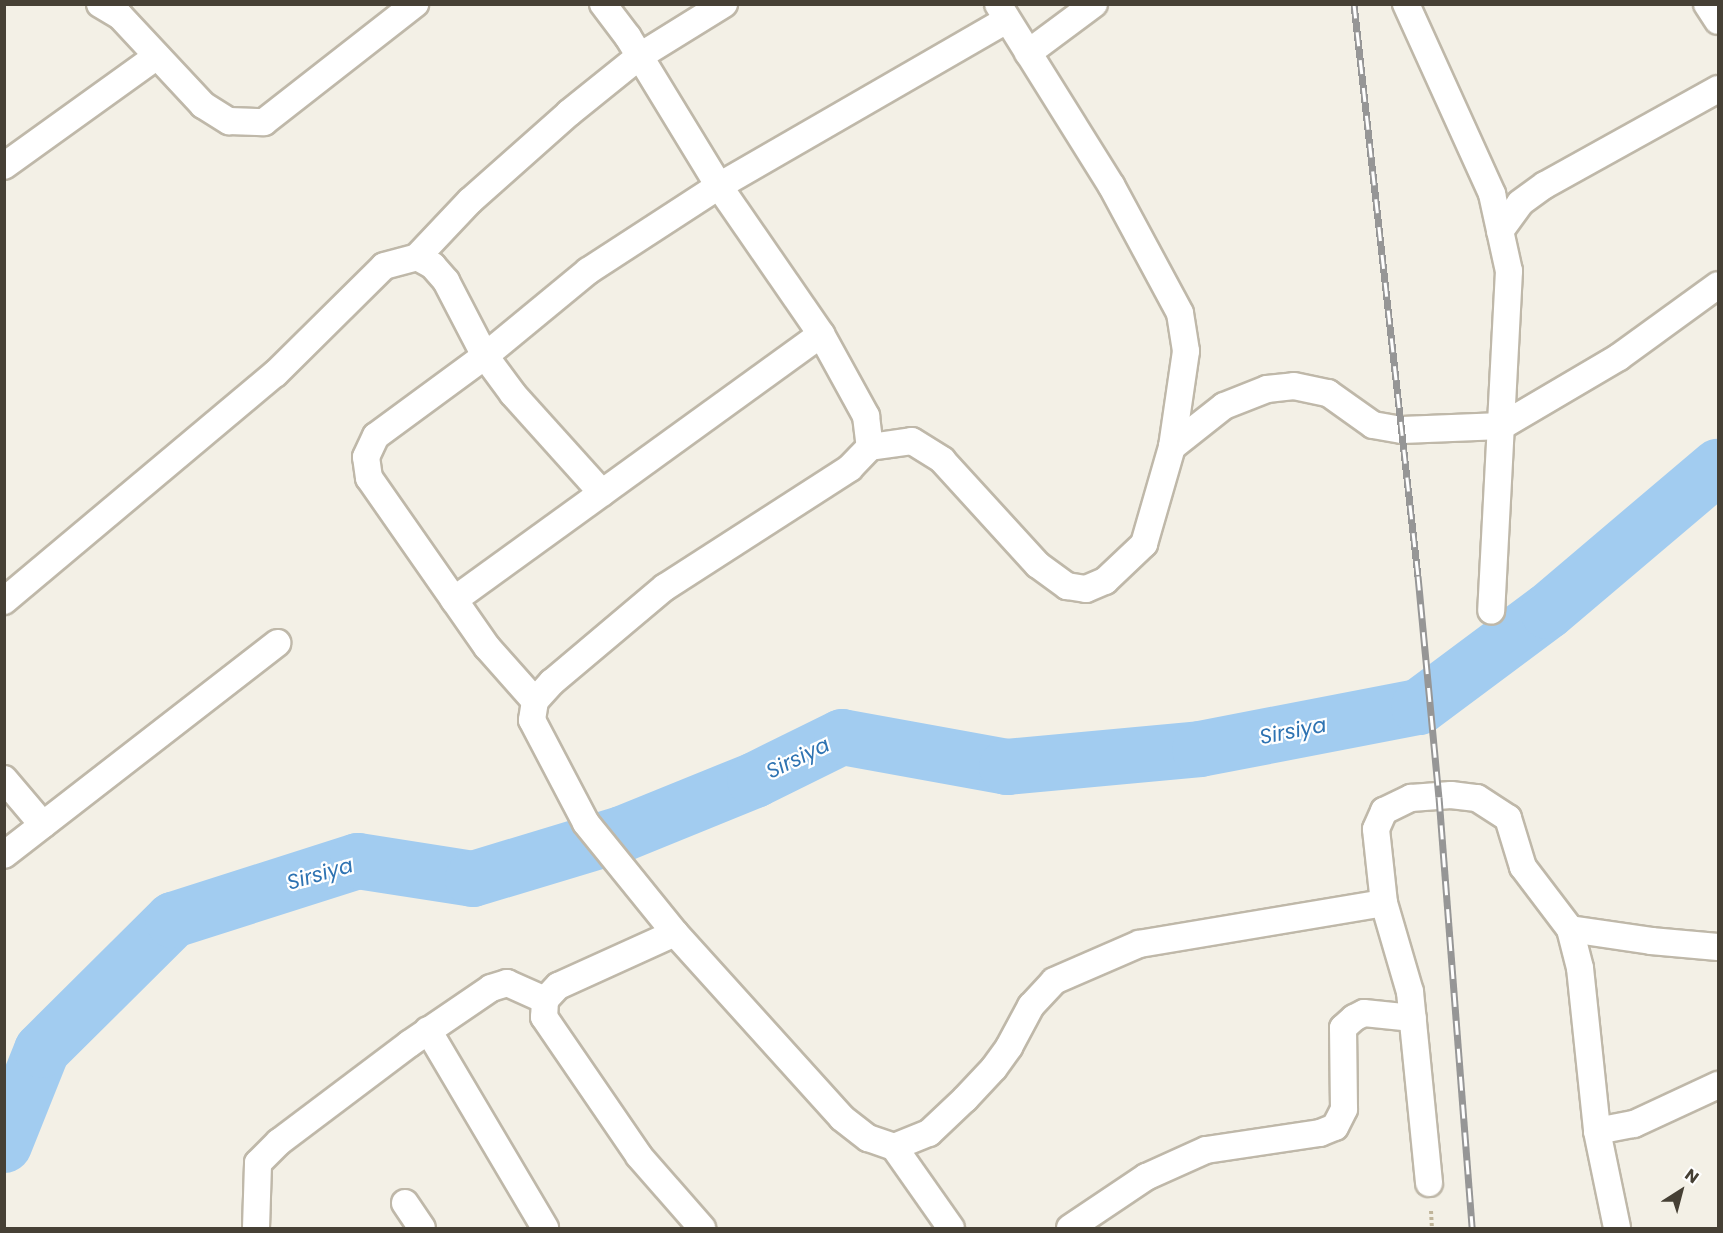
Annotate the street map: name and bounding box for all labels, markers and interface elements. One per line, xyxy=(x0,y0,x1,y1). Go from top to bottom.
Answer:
water label: Sirsiya xyxy=(1258,712,1328,750)
water label: Sirsiya xyxy=(762,732,834,784)
water label: Sirsiya xyxy=(284,853,356,895)
north arrow xyxy=(1651,1161,1711,1221)
text: N xyxy=(1680,1163,1704,1189)

